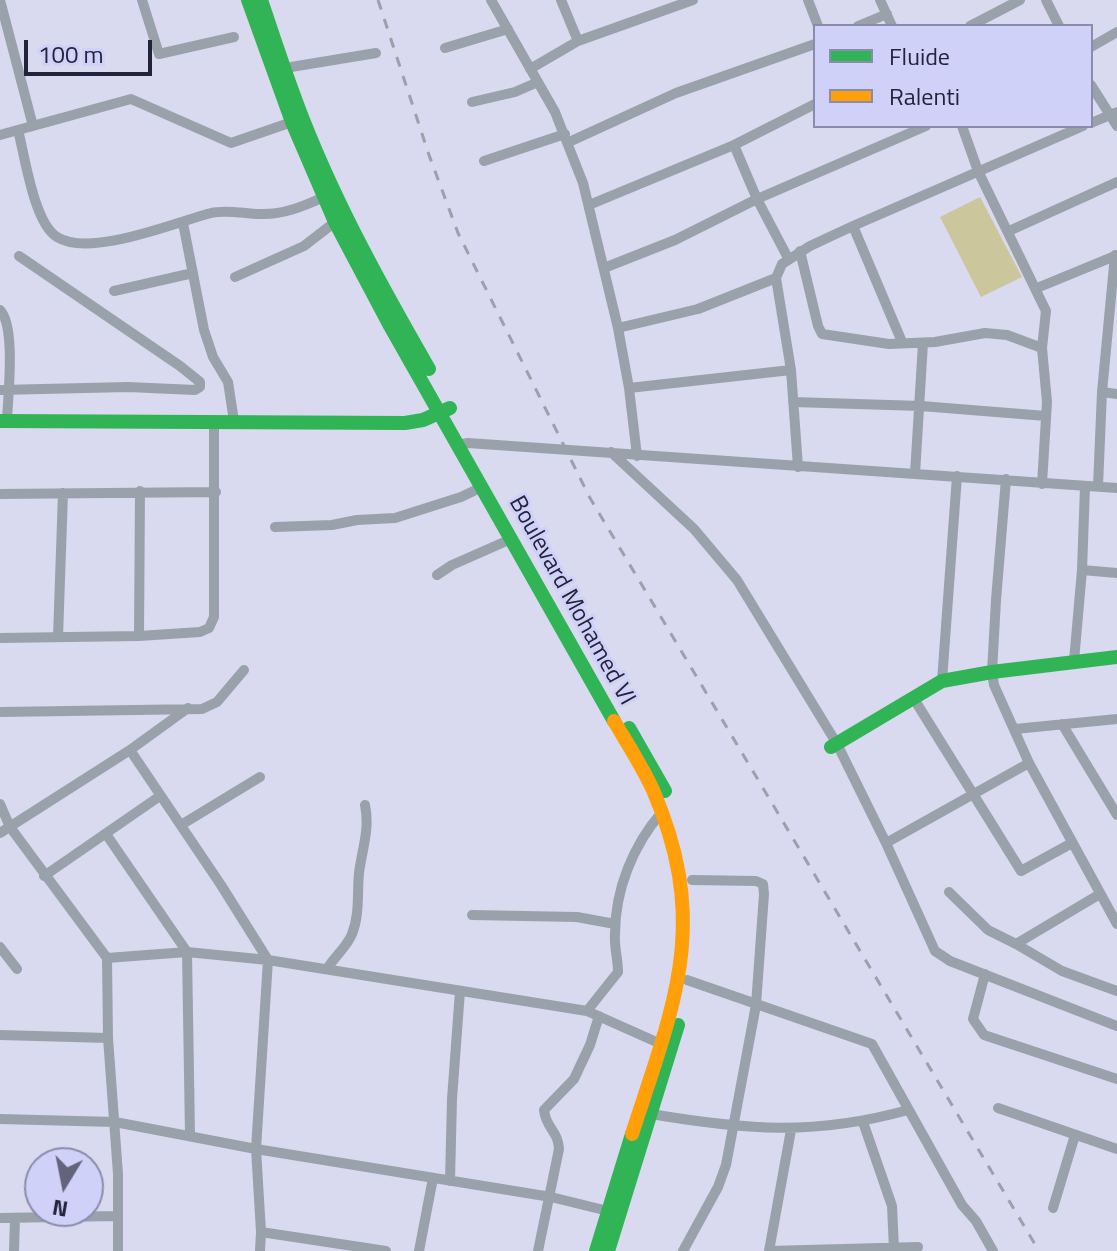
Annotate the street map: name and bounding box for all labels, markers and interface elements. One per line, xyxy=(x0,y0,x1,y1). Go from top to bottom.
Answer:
scale bar xyxy=(28,24,156,74)
legend xyxy=(813,24,1093,128)
text: 100 m xyxy=(38,36,104,72)
text: Fluide xyxy=(889,38,950,74)
text: Ralenti xyxy=(889,78,960,114)
street label: Boulevard Mohamed VI xyxy=(502,491,640,711)
north arrow xyxy=(24,1147,104,1227)
text: N xyxy=(50,1191,71,1227)

